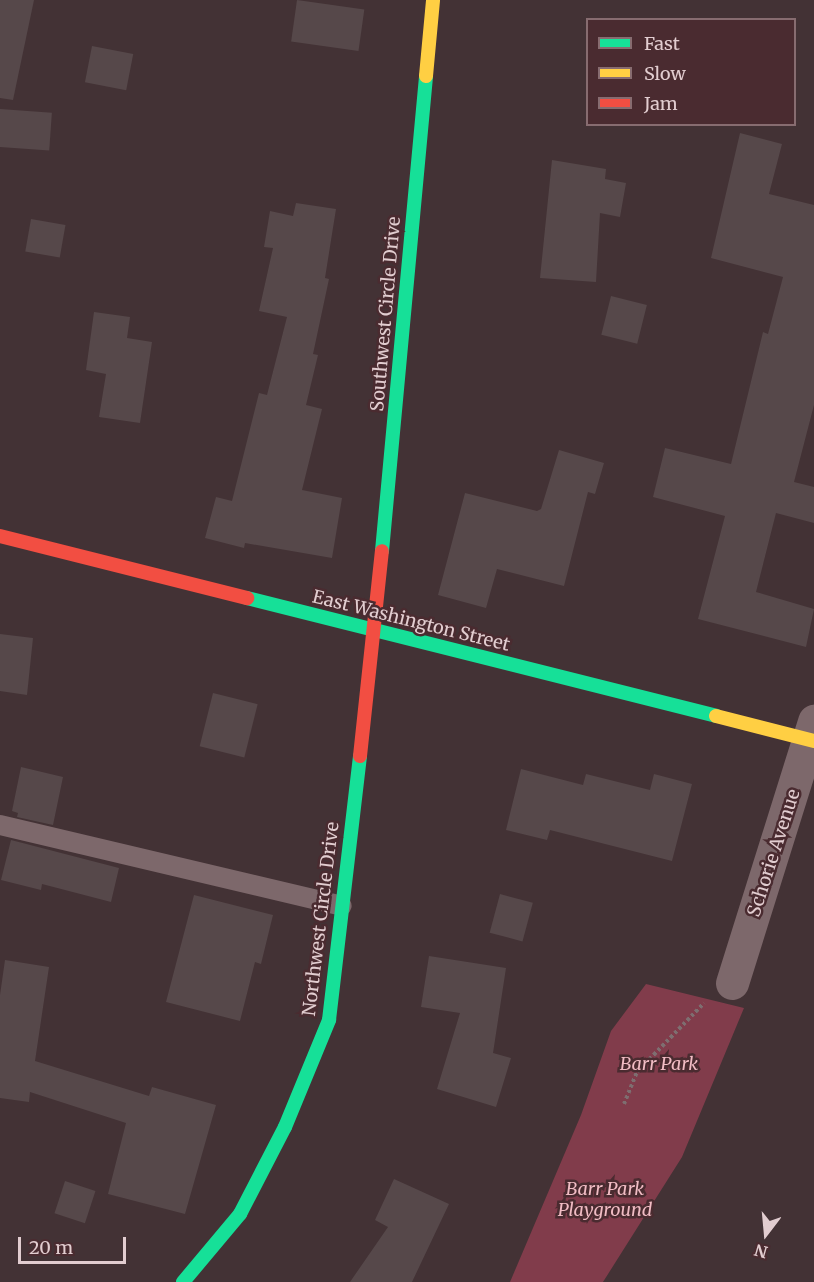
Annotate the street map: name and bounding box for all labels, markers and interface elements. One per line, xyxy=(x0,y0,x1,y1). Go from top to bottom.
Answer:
legend xyxy=(586,18,796,126)
text: Fast xyxy=(644,32,680,55)
text: Slow xyxy=(644,62,686,85)
text: Jam xyxy=(644,92,678,115)
street label: Southwest Circle Drive xyxy=(367,216,405,412)
street label: East Washington Street xyxy=(310,586,512,656)
street label: Schorie Avenue xyxy=(743,787,805,919)
street label: Northwest Circle Drive xyxy=(298,821,344,1017)
park label: Barr Park xyxy=(620,1053,698,1075)
park label: Barr Park Playground xyxy=(558,1179,652,1222)
north arrow xyxy=(736,1204,796,1264)
scale bar xyxy=(21,1225,129,1263)
text: 20 m xyxy=(29,1236,73,1259)
text: N xyxy=(752,1240,770,1263)

